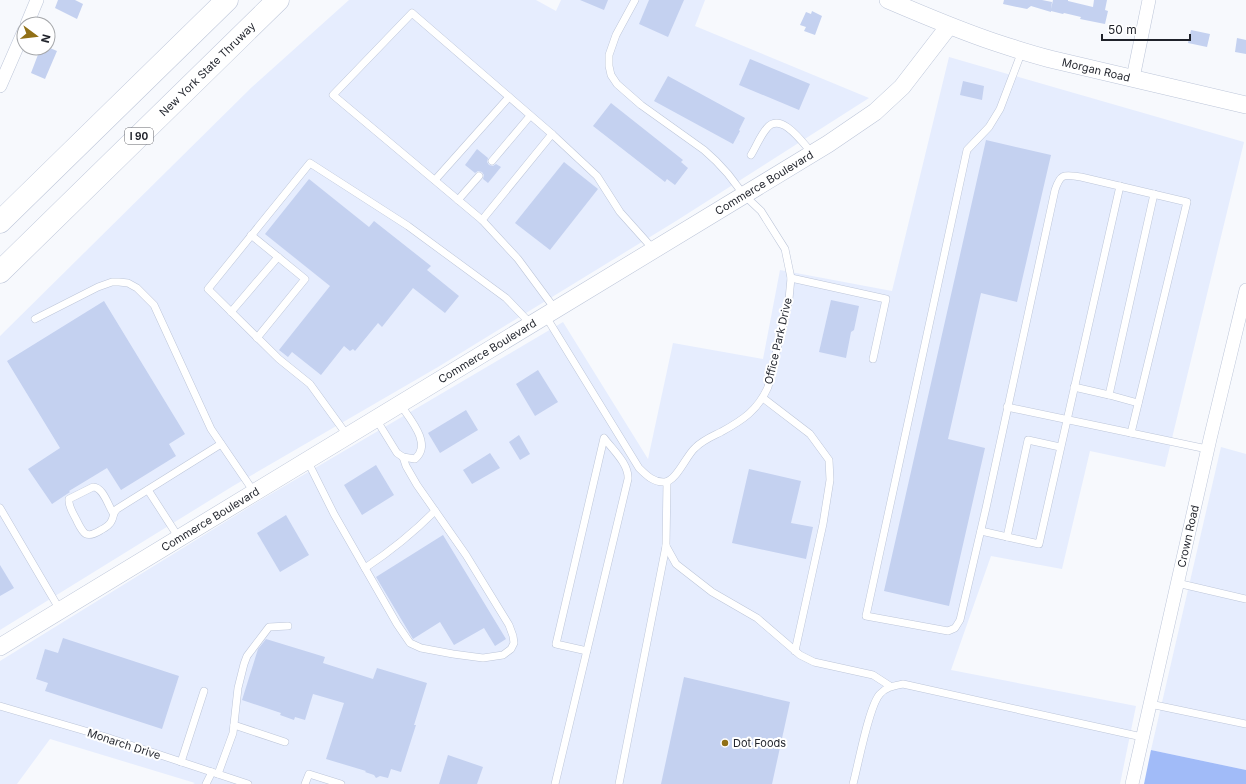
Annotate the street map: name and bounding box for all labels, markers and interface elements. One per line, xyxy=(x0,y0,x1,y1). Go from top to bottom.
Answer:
north arrow xyxy=(16,16,56,56)
scale bar xyxy=(1102,16,1190,42)
street label: New York State Thruway xyxy=(156,19,258,119)
text: 50 m xyxy=(1108,22,1137,37)
text: N xyxy=(38,33,54,44)
street label: Morgan Road xyxy=(1061,55,1132,85)
road number: I 90 xyxy=(125,128,153,144)
street label: Commerce Boulevard xyxy=(712,148,816,218)
street label: Office Park Drive xyxy=(761,296,795,386)
street label: Commerce Boulevard xyxy=(435,316,539,386)
street label: Commerce Boulevard xyxy=(159,484,262,554)
street label: Crown Road xyxy=(1174,504,1202,569)
street label: Monarch Drive xyxy=(86,726,162,762)
place label: Dot Foods xyxy=(733,736,786,750)
marker: Dot Foods xyxy=(720,738,730,748)

